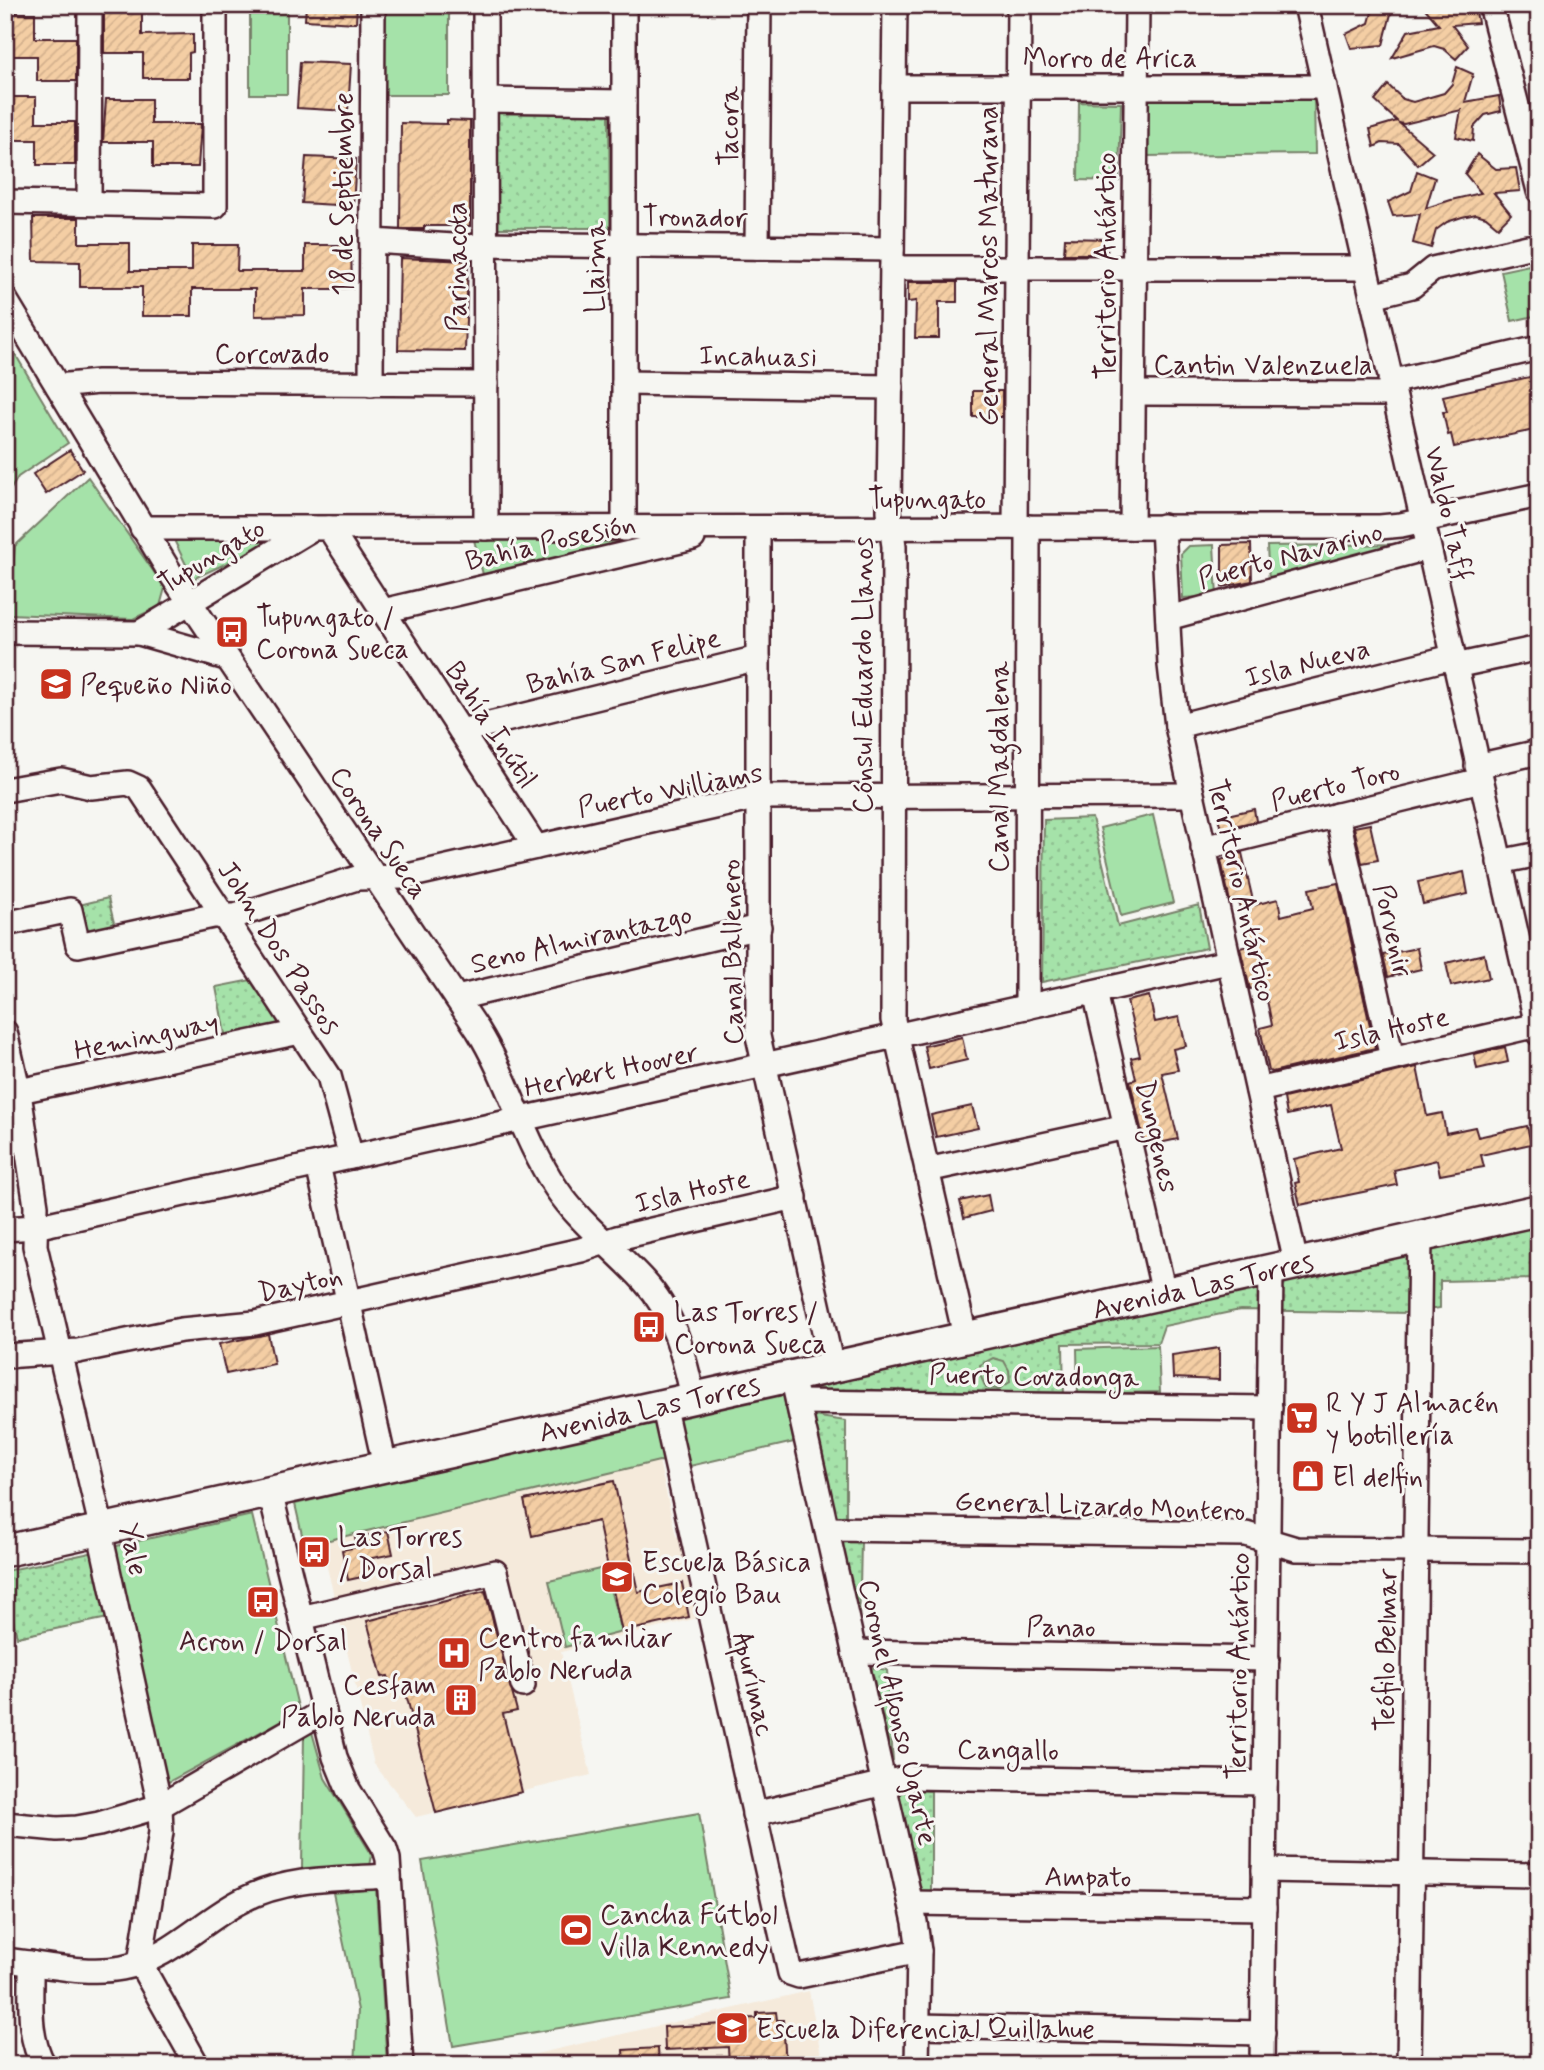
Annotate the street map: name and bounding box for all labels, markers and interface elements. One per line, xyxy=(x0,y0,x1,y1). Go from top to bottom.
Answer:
street label: Morro de Arica xyxy=(1023,41,1197,78)
street label: Tacora xyxy=(711,86,750,166)
street label: 18 de Septiembre xyxy=(326,92,363,296)
street label: General Marcos Maturana xyxy=(971,106,1008,426)
street label: Territorio Antártico xyxy=(1089,152,1126,380)
street label: Tronador xyxy=(642,199,749,238)
street label: Parinacota xyxy=(440,202,477,332)
street label: Llaima xyxy=(578,221,615,313)
street label: Corcovado xyxy=(215,337,329,374)
street label: Incahuasi xyxy=(698,338,817,377)
street label: Cantin Valenzuela xyxy=(1153,348,1373,385)
street label: Waldo Taff xyxy=(1414,443,1481,584)
street label: Tupungato xyxy=(868,482,986,519)
street label: Bahía Posesión xyxy=(462,506,639,581)
street label: Tupungato xyxy=(152,511,273,604)
street label: Puerto Navarino xyxy=(1194,514,1387,599)
street label: Cónsul Eduardo Llanos xyxy=(846,537,883,813)
place label: Tupungato / Corona Sueca xyxy=(256,600,409,669)
bus stop icon: Tupungato / Corona Sueca xyxy=(213,613,251,651)
street label: Bahía San Felipe xyxy=(523,620,725,704)
street label: Isla Nueva xyxy=(1241,631,1374,698)
street label: Bahía Inútil xyxy=(435,655,545,796)
street label: Canal Magdalena xyxy=(982,661,1022,873)
school or university icon: Pequeño Niño xyxy=(37,665,75,703)
place label: Pequeño Niño xyxy=(80,668,232,705)
street label: Puerto Toro xyxy=(1267,754,1404,821)
street label: Puerto Williams xyxy=(575,755,766,828)
street label: Corona Sueca xyxy=(320,760,436,907)
street label: Territorio Antártico xyxy=(1197,776,1284,1006)
street label: John Dos Passos xyxy=(208,854,348,1042)
street label: Canal Ballenero xyxy=(713,859,754,1045)
street label: Porvenir xyxy=(1363,881,1420,981)
street label: Seno Almirantazgo xyxy=(467,897,696,984)
street label: Isla Hoste xyxy=(1331,999,1453,1062)
street label: Hemingway xyxy=(71,1004,222,1071)
street label: Herbert Hoover xyxy=(521,1035,702,1108)
street label: Dungenes xyxy=(1123,1077,1186,1197)
street label: Isla Hoste xyxy=(632,1161,754,1224)
street label: Avenida Las Torres xyxy=(1089,1245,1317,1330)
street label: Dayton xyxy=(255,1258,346,1312)
place label: Las Torres / Corona Sueca xyxy=(674,1295,827,1364)
bus stop icon: Las Torres / Corona Sueca xyxy=(630,1308,668,1346)
street label: Puerto Covadonga xyxy=(928,1357,1140,1400)
street label: Avenida Las Torres xyxy=(536,1368,764,1453)
place label: R Y J Almacén y botillería xyxy=(1326,1386,1499,1455)
supermarket icon: R Y J Almacén y botillería xyxy=(1283,1399,1321,1437)
shop icon: El delfin xyxy=(1289,1457,1327,1495)
place label: El delfin xyxy=(1332,1460,1423,1497)
street label: General Lizardo Montero xyxy=(954,1484,1246,1531)
street label: Yale xyxy=(109,1520,156,1579)
place label: Las Torres / Dorsal xyxy=(338,1520,463,1589)
bus stop icon: Las Torres / Dorsal xyxy=(295,1533,333,1571)
place label: Escuela Básica Colegio Bau xyxy=(642,1545,811,1616)
street label: Territorio Antártico xyxy=(1219,1552,1260,1780)
school or university icon: Escuela Básica Colegio Bau xyxy=(598,1558,636,1596)
street label: Teófilo Belmar xyxy=(1368,1568,1407,1732)
street label: Coronel Alfonso Ugarte xyxy=(846,1576,945,1850)
bus stop icon: Acron / Dorsal xyxy=(244,1583,282,1621)
street label: Panao xyxy=(1026,1609,1096,1648)
place label: Centro familiar Pablo Neruda xyxy=(478,1621,673,1690)
place label: Acron / Dorsal xyxy=(179,1624,347,1661)
street label: Apurímac xyxy=(720,1629,783,1741)
hospital icon: Centro familiar Pablo Neruda xyxy=(435,1634,473,1672)
place label: Cesfam Pablo Neruda xyxy=(281,1668,436,1737)
building icon: Cesfam Pablo Neruda xyxy=(442,1681,480,1719)
street label: Cangallo xyxy=(957,1732,1059,1773)
street label: Ampato xyxy=(1044,1859,1132,1898)
place label: Cancha Fútbol Villa Kennedy xyxy=(600,1898,778,1967)
sports icon: Cancha Fútbol Villa Kennedy xyxy=(557,1911,595,1949)
school or university icon: Escuela Diferencial Quillahue xyxy=(713,2009,751,2047)
place label: Escuela Diferencial Quillahue xyxy=(756,2012,1095,2049)

